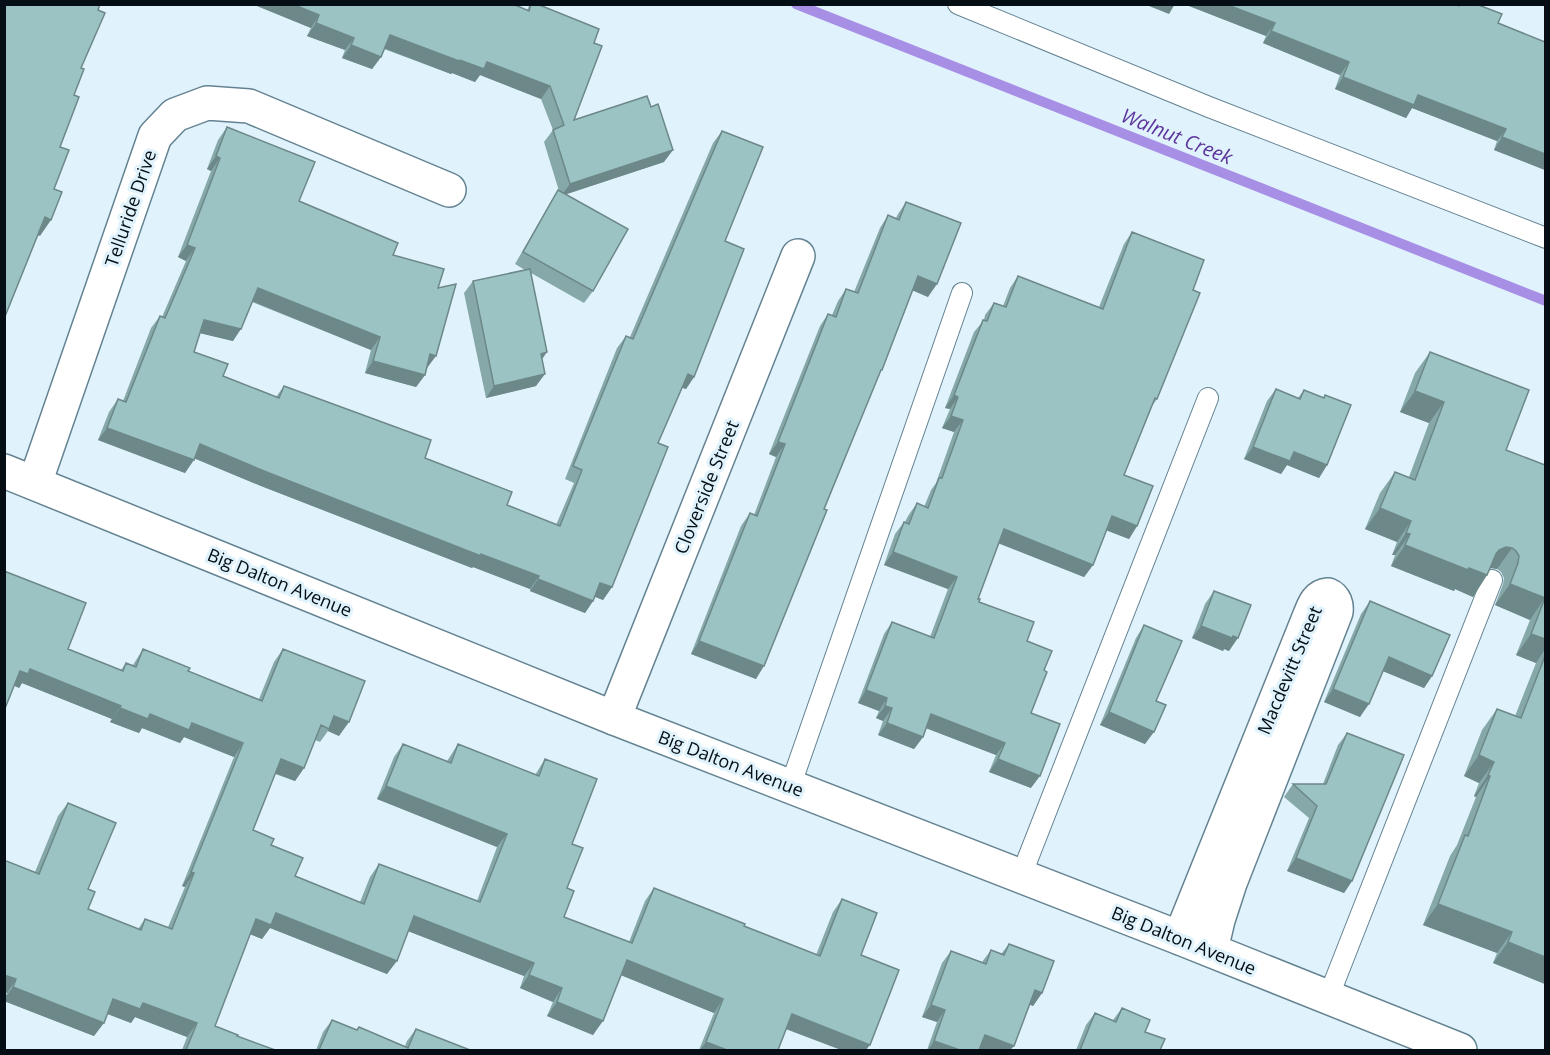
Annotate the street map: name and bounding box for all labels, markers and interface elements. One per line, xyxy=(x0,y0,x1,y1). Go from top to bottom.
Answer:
water label: Walnut Creek xyxy=(1117,101,1238,171)
street label: Telluride Drive xyxy=(99,146,161,270)
street label: Cloverside Street xyxy=(668,417,744,557)
street label: Big Dalton Avenue xyxy=(204,542,356,622)
street label: Macdevitt Street xyxy=(1251,602,1327,738)
street label: Big Dalton Avenue xyxy=(655,724,807,802)
street label: Big Dalton Avenue xyxy=(1108,900,1260,980)

